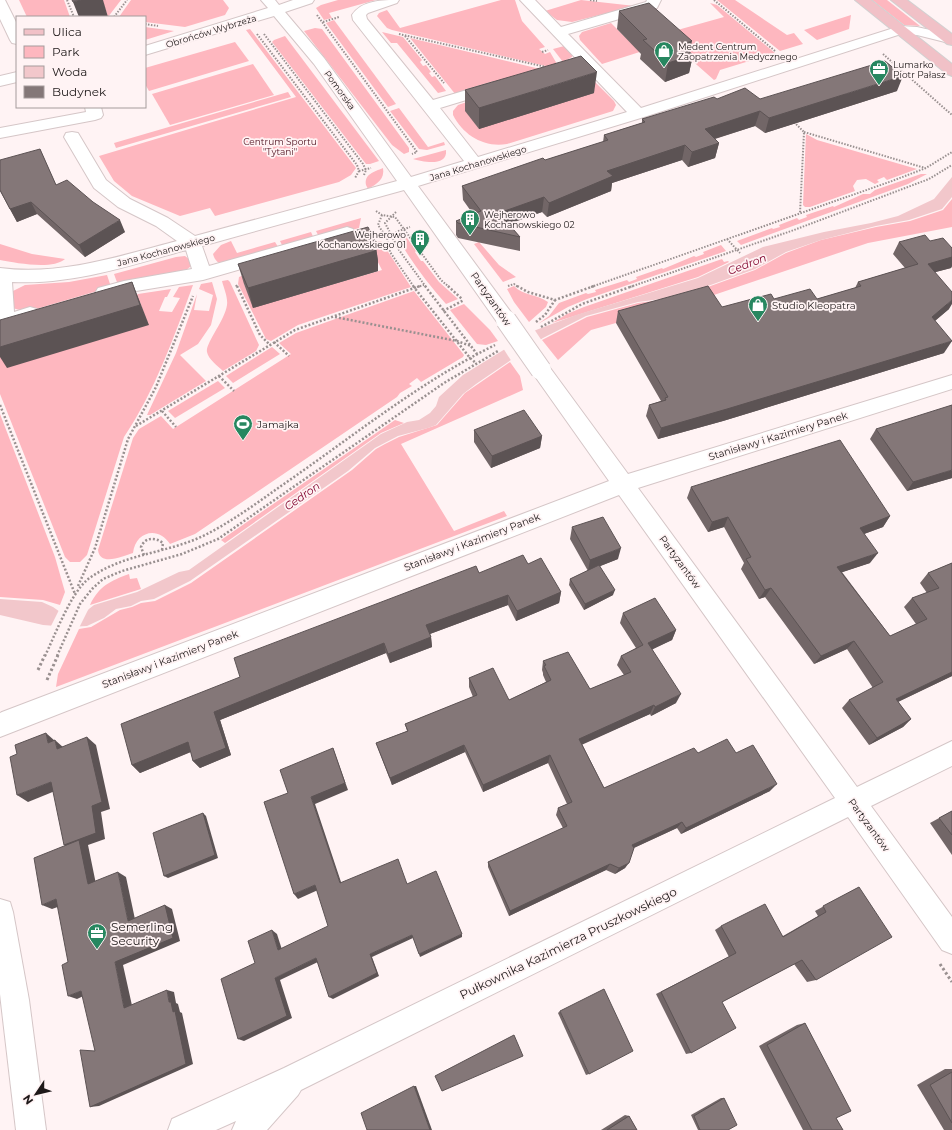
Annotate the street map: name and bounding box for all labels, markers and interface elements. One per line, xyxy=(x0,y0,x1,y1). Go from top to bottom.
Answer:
street label: Obrońców Wybrzeża xyxy=(164,12,258,50)
legend xyxy=(16,16,146,108)
text: Ulica xyxy=(52,24,82,39)
shop icon: Medent Centrum Zaopatrzenia Medycznego xyxy=(653,40,675,68)
place label: Medent Centrum Zaopatrzenia Medycznego xyxy=(678,41,798,62)
text: Park xyxy=(52,44,80,59)
office icon: Lumarko Piotr Pałasz xyxy=(868,58,890,86)
place label: Lumarko Piotr Pałasz xyxy=(893,59,946,80)
text: Woda xyxy=(52,64,87,79)
street label: Pomorska xyxy=(322,68,358,112)
text: Budynek xyxy=(52,84,107,99)
park label: Centrum Sportu "Tytani" xyxy=(243,136,317,157)
street label: Jana Kochanowskiego xyxy=(427,143,528,183)
building icon: Wejherowo Kochanowskiego 02 xyxy=(459,208,481,236)
place label: Wejherowo Kochanowskiego 02 xyxy=(484,209,575,230)
building icon: Wejherowo Kochanowskiego 01 xyxy=(409,228,431,256)
place label: Wejherowo Kochanowskiego 01 xyxy=(317,229,406,250)
street label: Jana Kochanowskiego xyxy=(115,232,216,269)
water label: Cedron xyxy=(726,250,768,278)
street label: Partyzantów xyxy=(468,270,514,329)
shop icon: Studio Kleopatra xyxy=(747,294,769,322)
place label: Studio Kleopatra xyxy=(772,299,856,312)
street label: Stanisławy i Kazimiery Panek xyxy=(707,409,849,463)
sports icon: Jamajka xyxy=(232,413,254,441)
place label: Jamajka xyxy=(256,418,299,431)
water label: Cedron xyxy=(281,479,323,513)
street label: Stanisławy i Kazimiery Panek xyxy=(402,510,542,574)
street label: Partyzantów xyxy=(656,533,704,591)
street label: Stanisławy i Kazimiery Panek xyxy=(100,627,240,691)
street label: Partyzantów xyxy=(845,796,893,854)
street label: Pułkownika Kazimierza Pruszkowskiego xyxy=(457,884,679,1002)
place label: Semerling Security xyxy=(111,919,173,948)
office icon: Semerling Security xyxy=(86,922,108,950)
north arrow xyxy=(16,1074,56,1114)
text: N xyxy=(20,1092,36,1107)

